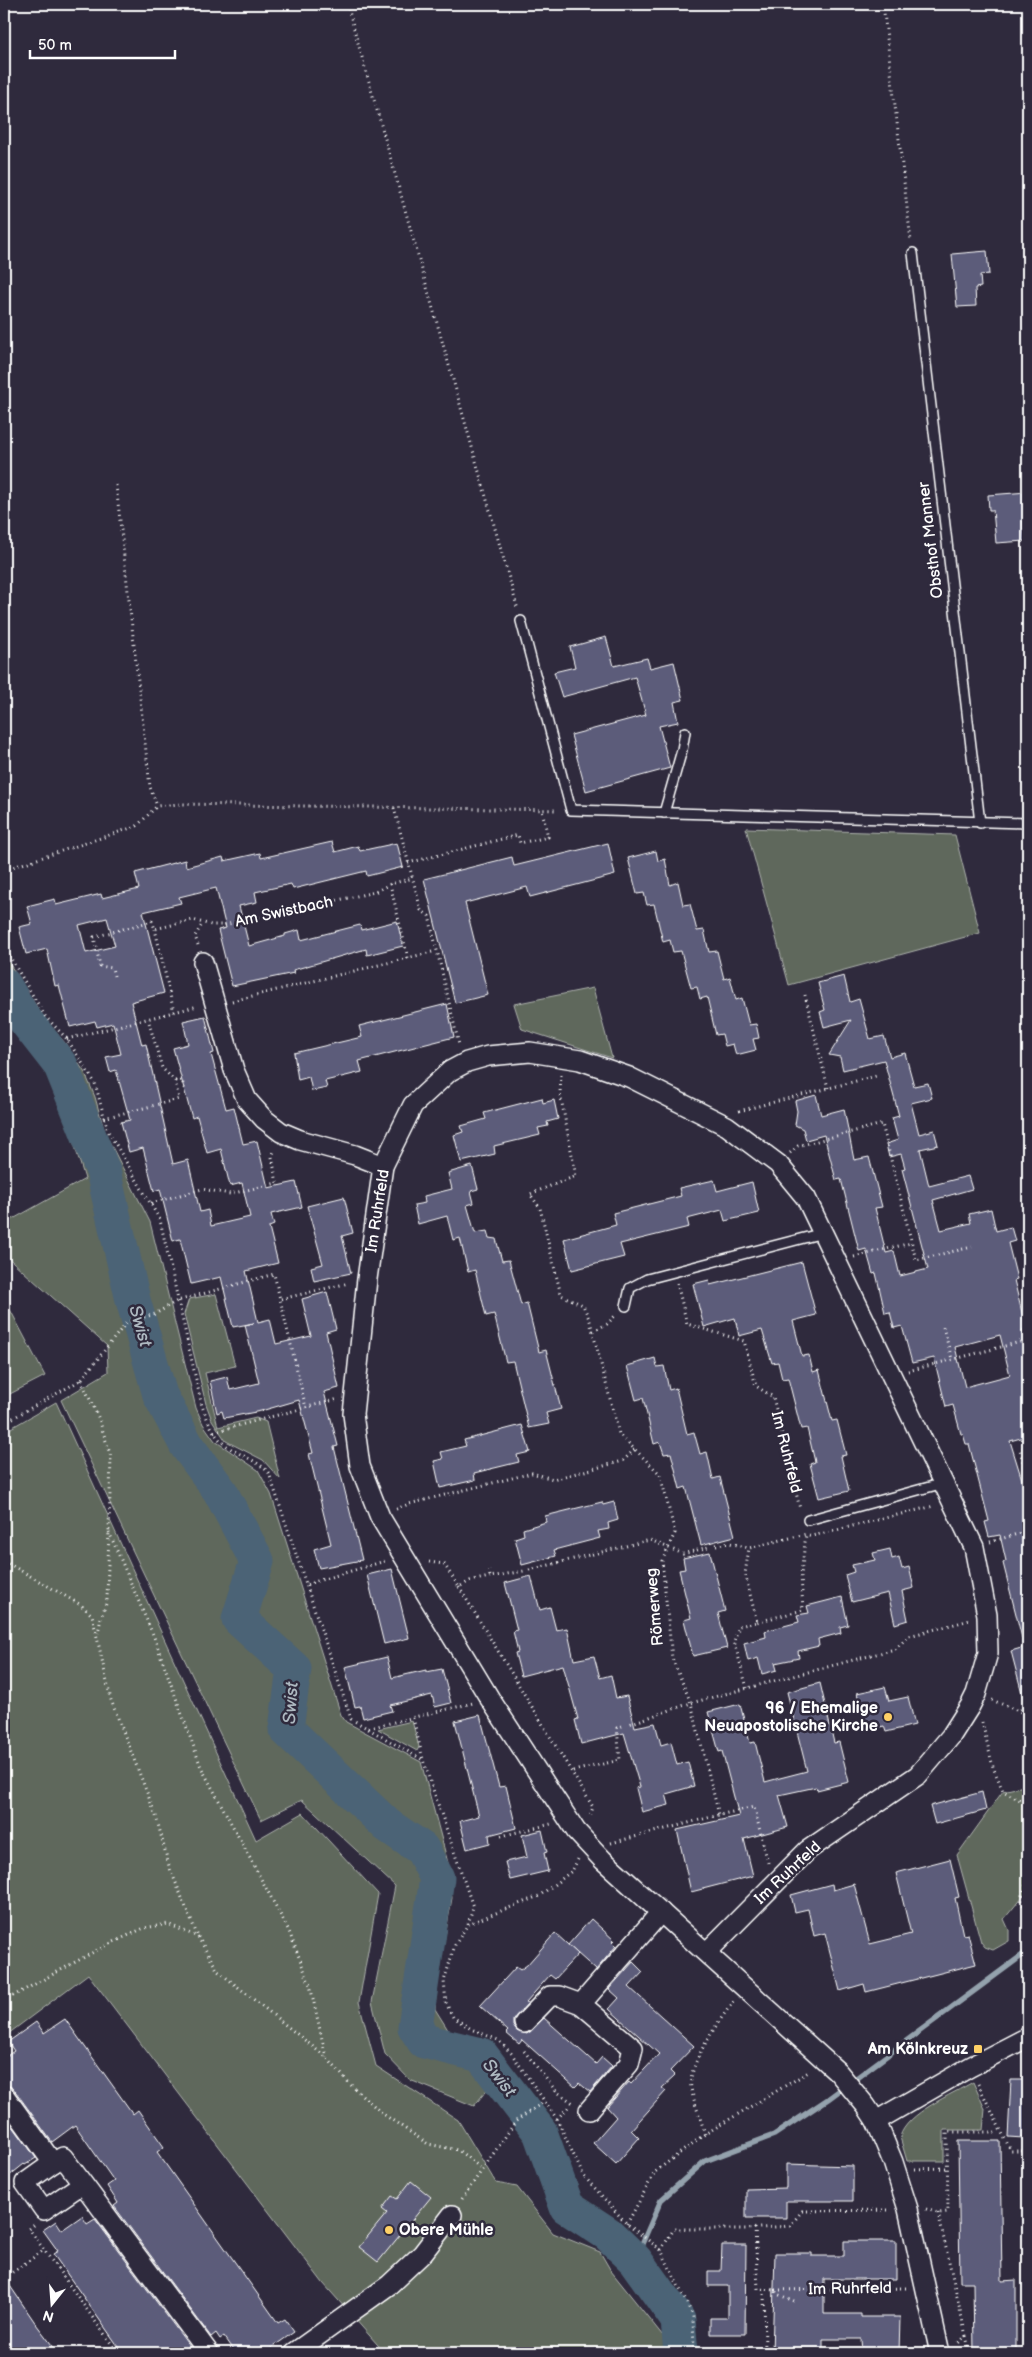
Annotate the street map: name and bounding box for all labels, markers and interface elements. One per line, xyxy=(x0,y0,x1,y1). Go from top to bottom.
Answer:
scale bar xyxy=(30,28,175,60)
text: 50 m xyxy=(38,36,72,55)
street label: Obsthof Manner xyxy=(914,480,948,599)
street label: Am Swistbach xyxy=(233,892,335,932)
street label: Im Ruhrfeld xyxy=(362,1168,394,1254)
water label: Swist xyxy=(124,1303,156,1350)
street label: Im Ruhrfeld xyxy=(767,1409,805,1495)
street label: Römerweg xyxy=(642,1567,668,1647)
water label: Swist xyxy=(279,1681,303,1725)
place label: 96 / Ehemalige Neuapostolische Kirche xyxy=(704,1699,878,1736)
marker: 96 / Ehemalige Neuapostolische Kirche xyxy=(882,1711,894,1723)
street label: Im Ruhrfeld xyxy=(751,1837,825,1909)
place label: Am Kölnkreuz xyxy=(867,2040,968,2059)
marker: Am Kölnkreuz xyxy=(972,2043,984,2055)
water label: Swist xyxy=(478,2055,521,2101)
place label: Obere Mühle xyxy=(399,2221,494,2240)
marker: Obere Mühle xyxy=(383,2224,395,2236)
street label: Im Ruhrfeld xyxy=(808,2279,892,2299)
north arrow xyxy=(28,2280,78,2330)
text: N xyxy=(41,2306,56,2326)

